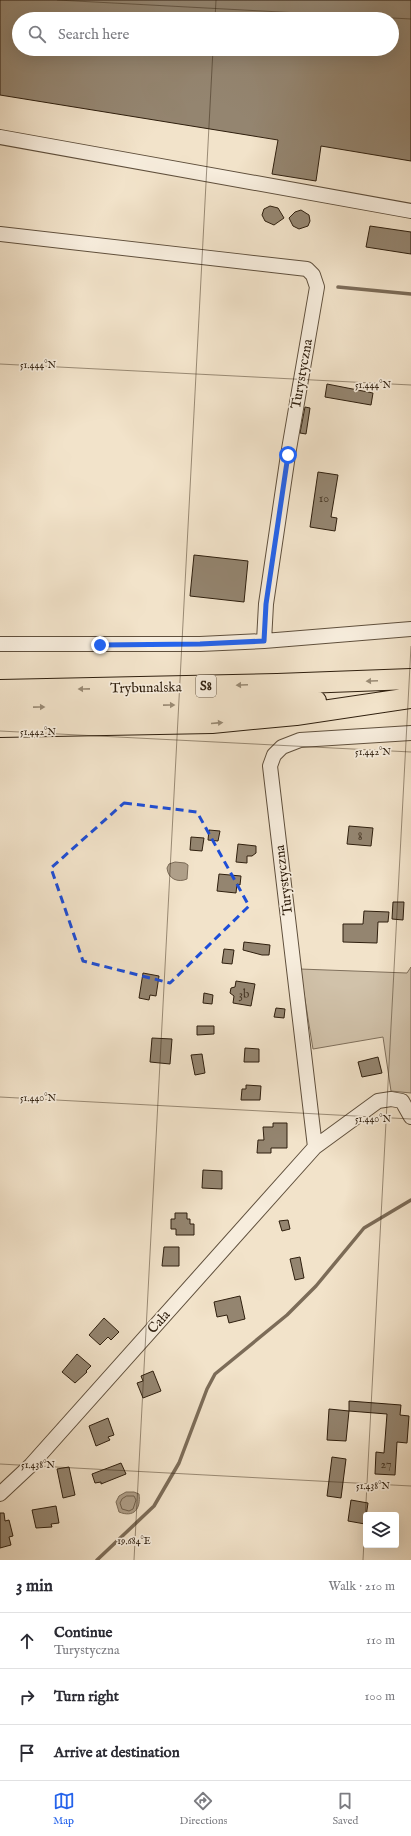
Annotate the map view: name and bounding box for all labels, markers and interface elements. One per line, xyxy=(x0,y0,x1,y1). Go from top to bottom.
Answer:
search box xyxy=(12,12,399,56)
icon: search xyxy=(26,23,48,45)
text: Search here xyxy=(58,25,129,44)
street label: Turystyczna xyxy=(287,337,317,410)
text: 51.444°N xyxy=(20,359,56,372)
text: 51.444°N xyxy=(355,379,391,392)
route start xyxy=(279,446,297,464)
house number: 10 xyxy=(319,491,329,506)
route end xyxy=(91,636,109,654)
road number: S8 xyxy=(196,675,216,697)
one-way arrow xyxy=(366,677,378,684)
street label: Trybunalska xyxy=(110,678,183,698)
one-way arrow xyxy=(236,682,248,689)
one-way arrow xyxy=(77,686,90,692)
one-way arrow xyxy=(163,702,176,708)
one-way arrow xyxy=(33,704,46,710)
one-way arrow xyxy=(211,719,223,726)
text: 51.442°N xyxy=(20,726,56,739)
text: 51.442°N xyxy=(355,746,391,759)
house number: 8 xyxy=(358,829,363,844)
street label: Turystyczna xyxy=(271,843,297,916)
house number: 3b xyxy=(239,987,249,1002)
text: 51.440°N xyxy=(20,1092,56,1105)
text: 51.440°N xyxy=(355,1113,391,1126)
street label: Cała xyxy=(144,1306,175,1338)
house number: 27 xyxy=(380,1457,392,1472)
text: 51.438°N xyxy=(21,1459,55,1472)
text: 51.438°N xyxy=(356,1480,390,1493)
map controls xyxy=(363,1512,399,1548)
button: layers xyxy=(363,1512,399,1548)
text: 19.684°E xyxy=(117,1535,151,1548)
text: 3 min xyxy=(16,1576,53,1597)
text: Walk · 210 m xyxy=(329,1578,395,1595)
text: Continue xyxy=(54,1623,112,1642)
icon: ahead xyxy=(16,1630,38,1652)
text: 110 m xyxy=(366,1632,395,1649)
text: Turystyczna xyxy=(54,1642,120,1659)
icon: right xyxy=(16,1686,38,1708)
text: Turn right xyxy=(54,1687,119,1706)
text: 100 m xyxy=(365,1688,395,1705)
icon: arrive xyxy=(16,1742,38,1764)
text: Arrive at destination xyxy=(54,1743,180,1762)
tab: Map xyxy=(53,1790,75,1828)
tab: Directions xyxy=(180,1790,227,1828)
tab: Saved xyxy=(332,1790,358,1828)

